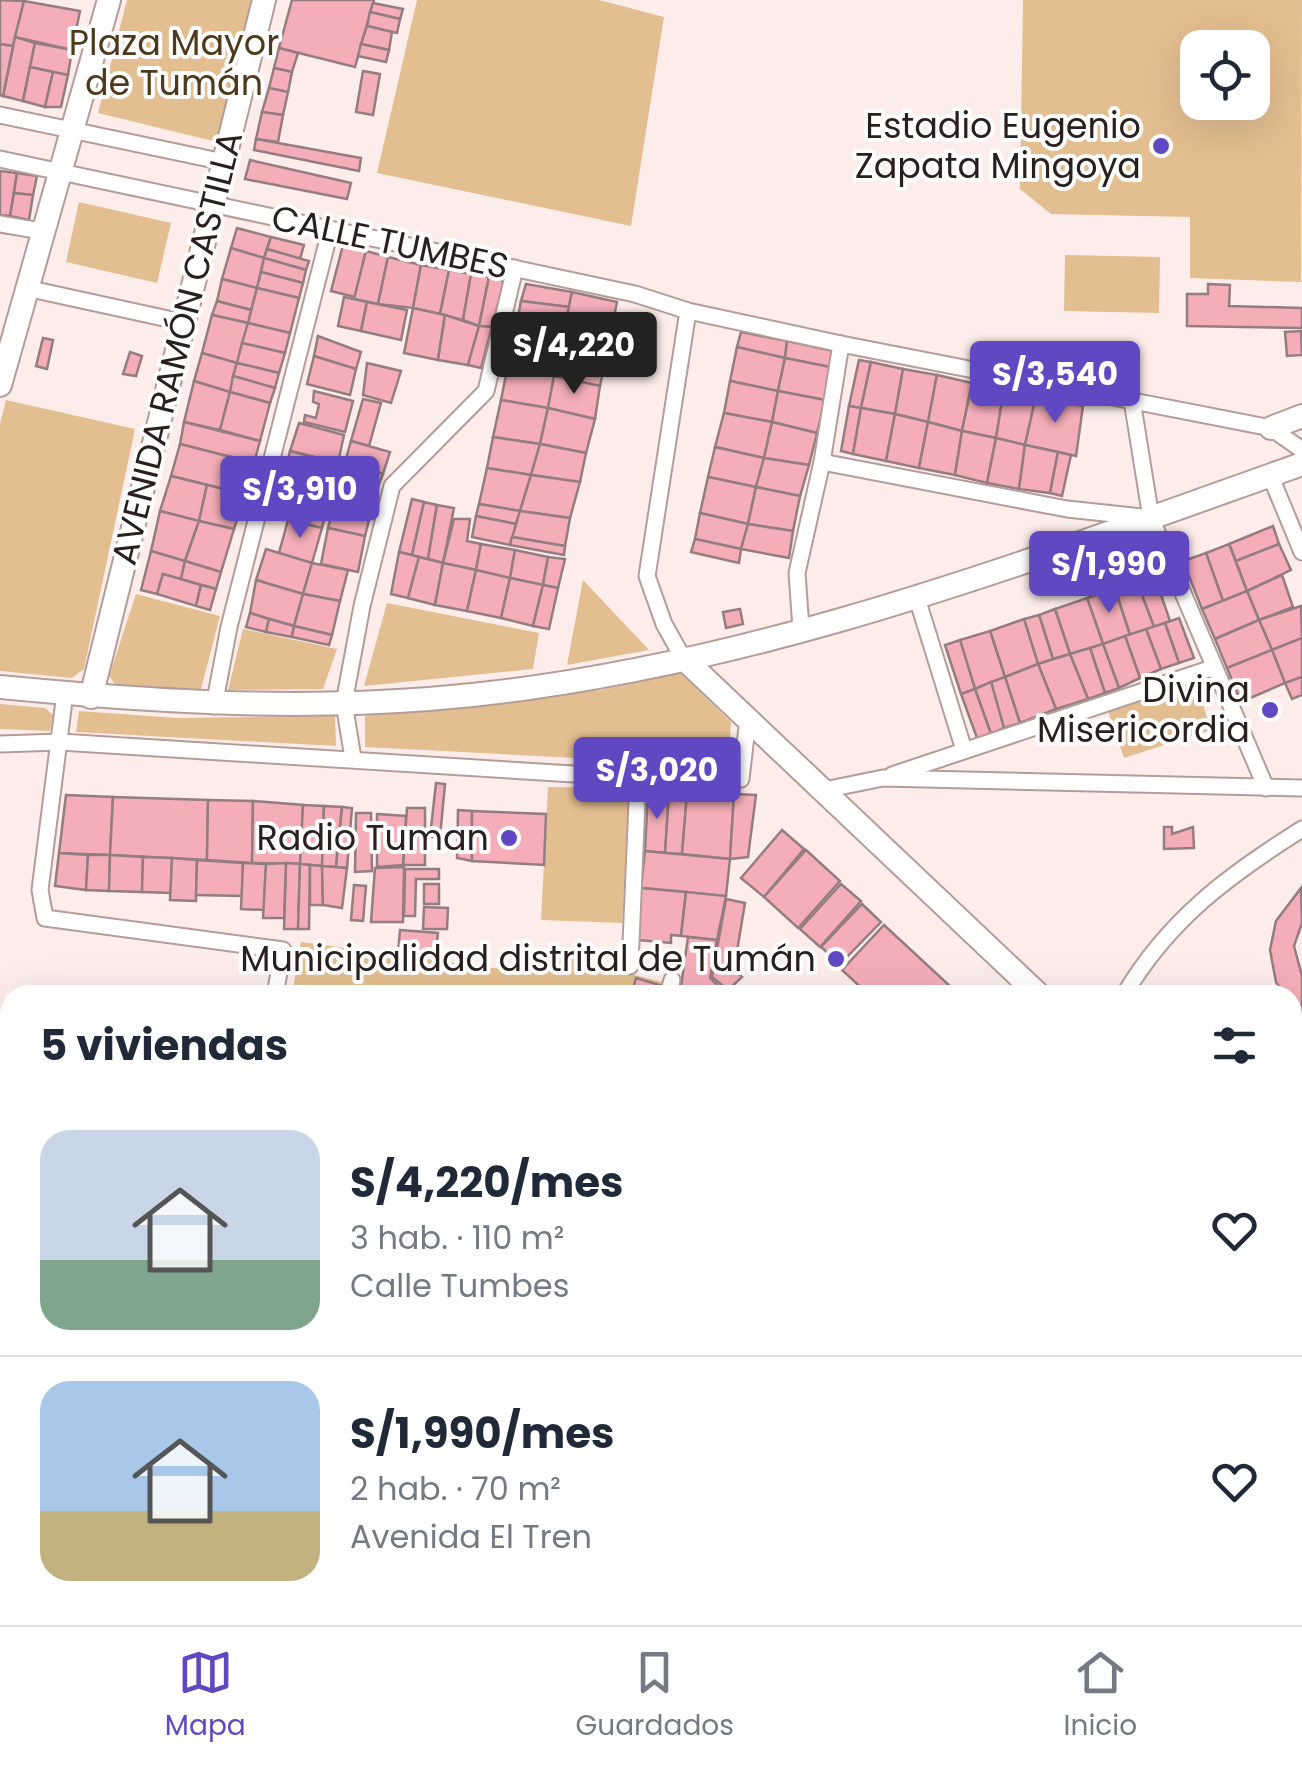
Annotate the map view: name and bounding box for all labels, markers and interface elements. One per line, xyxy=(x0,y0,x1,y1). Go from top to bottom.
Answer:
park label: Plaza Mayor de Tumán xyxy=(69,18,279,107)
map controls xyxy=(1180,30,1270,120)
button: locate xyxy=(1180,30,1270,120)
place label: Estadio Eugenio Zapata Mingoya xyxy=(855,101,1141,190)
street label: AVENIDA RAMÓN CASTILLA xyxy=(99,126,254,570)
marker: Estadio Eugenio Zapata Mingoya xyxy=(1150,135,1172,157)
street label: CALLE TUMBES xyxy=(267,193,513,291)
pin: S/4,220 xyxy=(482,312,666,397)
text: S/4,220 xyxy=(513,322,635,367)
pin: S/3,540 xyxy=(963,341,1147,426)
text: S/3,540 xyxy=(992,351,1118,396)
pin: S/3,910 xyxy=(208,456,392,541)
text: S/3,910 xyxy=(242,466,358,511)
pin: S/1,990 xyxy=(1017,531,1201,616)
text: S/1,990 xyxy=(1051,541,1167,586)
place label: Divina Misericordia xyxy=(1037,665,1250,754)
marker: Divina Misericordia xyxy=(1259,699,1281,721)
pin: S/3,020 xyxy=(565,737,749,822)
text: S/3,020 xyxy=(596,747,718,792)
place label: Radio Tuman xyxy=(257,813,489,862)
marker: Radio Tuman xyxy=(498,827,520,849)
place label: Municipalidad distrital de Tumán xyxy=(240,934,816,983)
marker: Municipalidad distrital de Tumán xyxy=(825,948,847,970)
text: 5 viviendas xyxy=(40,1016,288,1075)
icon: filters xyxy=(1207,1018,1262,1073)
text: S/4,220/mes xyxy=(350,1153,624,1212)
icon: home xyxy=(120,1170,240,1290)
icon: heart xyxy=(1207,1203,1262,1258)
text: 3 hab. · 110 m² xyxy=(350,1215,564,1260)
text: Calle Tumbes xyxy=(350,1263,569,1308)
text: S/1,990/mes xyxy=(350,1404,615,1463)
icon: home xyxy=(120,1421,240,1541)
icon: heart xyxy=(1207,1454,1262,1509)
text: 2 hab. · 70 m² xyxy=(350,1466,561,1511)
text: Avenida El Tren xyxy=(350,1514,592,1559)
tab: Mapa xyxy=(165,1645,246,1747)
tab: Guardados xyxy=(575,1645,734,1747)
tab: Inicio xyxy=(1064,1645,1137,1747)

